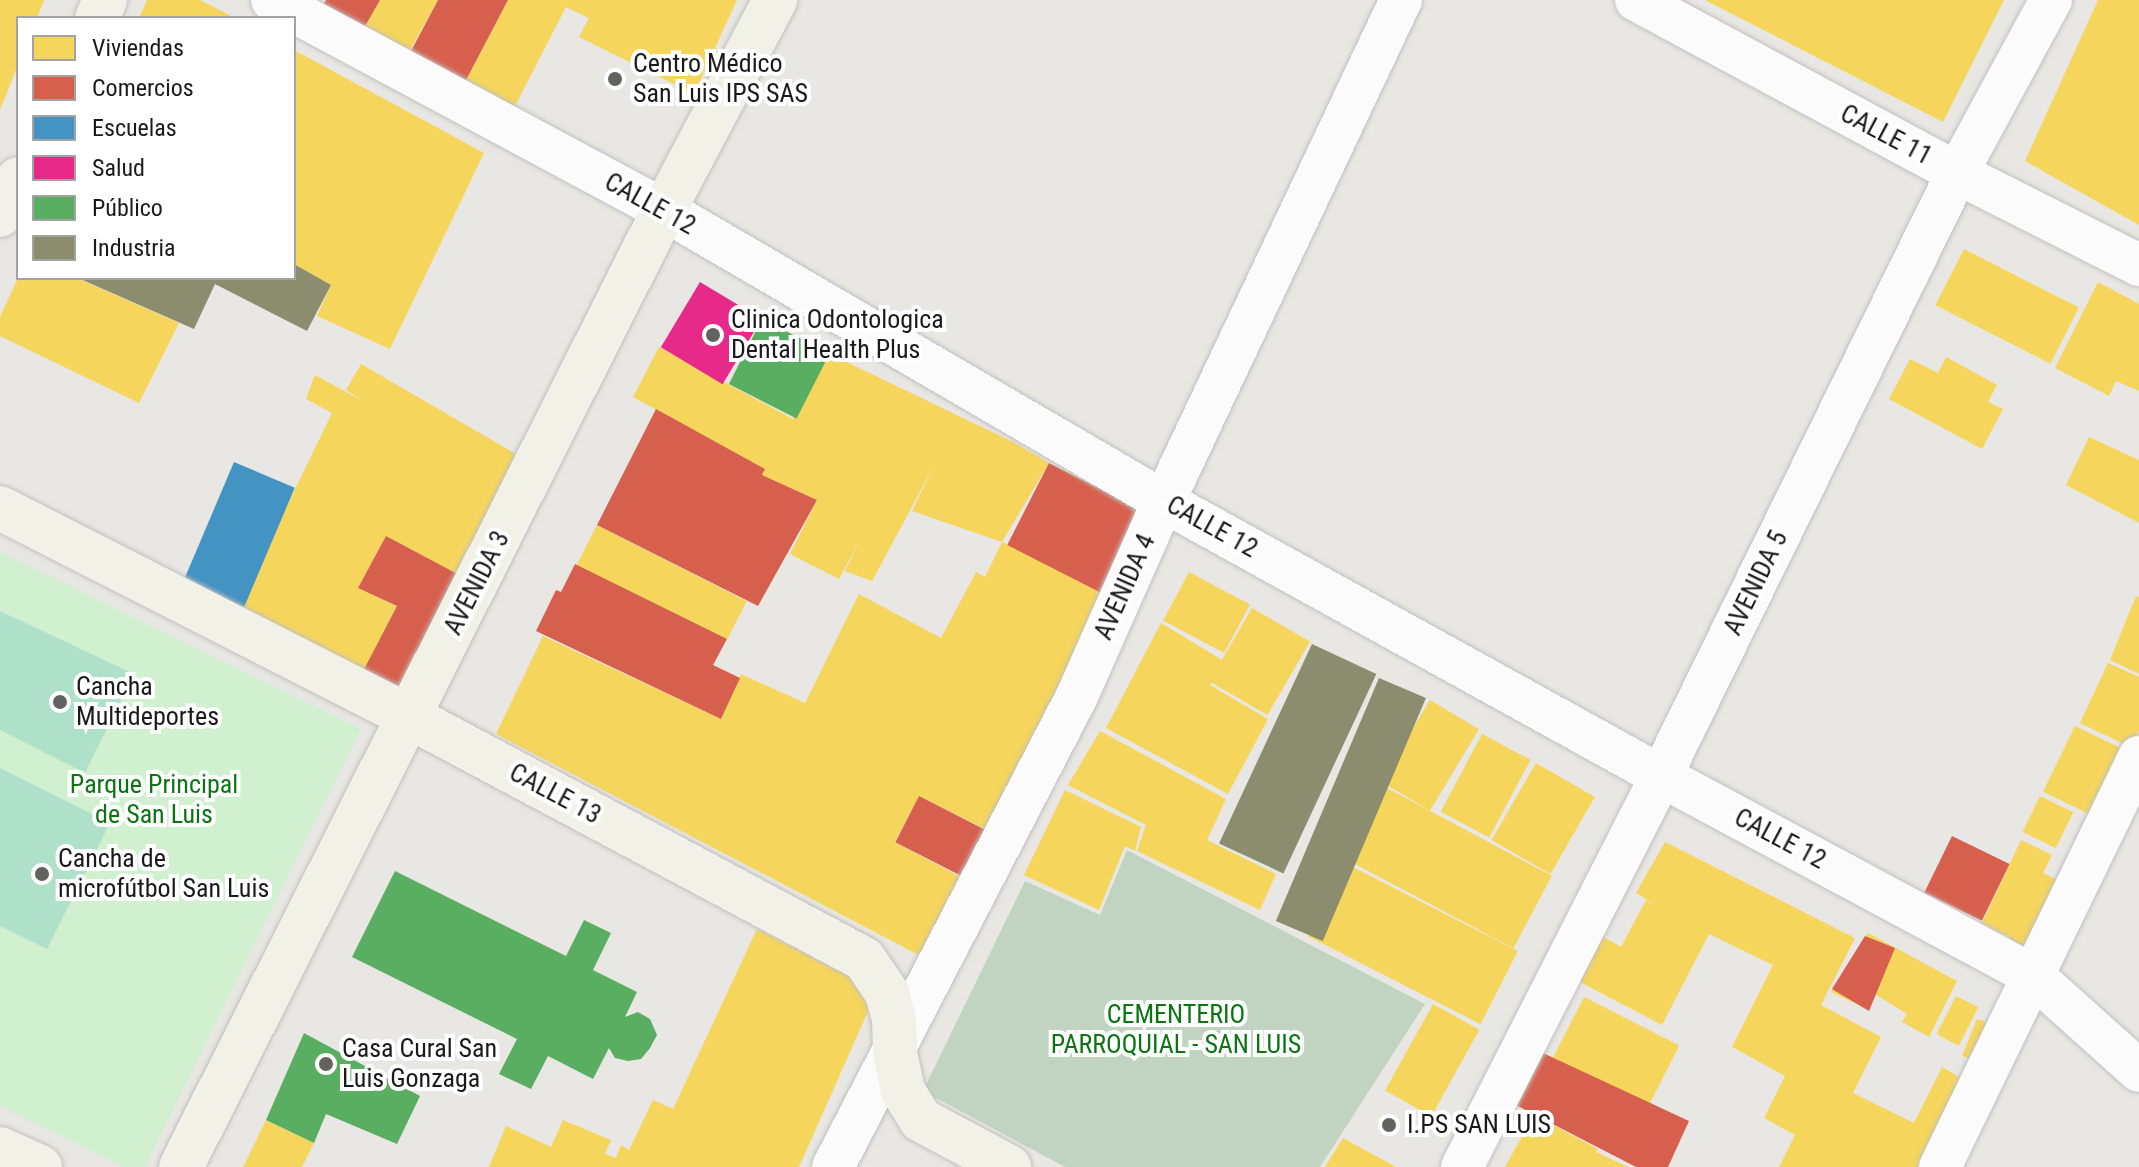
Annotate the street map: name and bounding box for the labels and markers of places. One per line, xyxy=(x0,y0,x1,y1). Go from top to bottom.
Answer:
place label: Centro Médico San Luis IPS SAS xyxy=(633,48,808,110)
marker: Centro Médico San Luis IPS SAS xyxy=(604,68,626,90)
place label: Clinica Odontologica Dental Health Plus xyxy=(731,304,944,366)
marker: Clinica Odontologica Dental Health Plus xyxy=(702,324,724,346)
place label: Cancha Multideportes xyxy=(76,671,219,732)
marker: Cancha Multideportes xyxy=(51,693,69,711)
place label: Cancha de microfútbol San Luis xyxy=(58,843,269,904)
marker: Cancha de microfútbol San Luis xyxy=(33,865,51,883)
place label: Casa Cural San Luis Gonzaga xyxy=(342,1033,497,1094)
marker: Casa Cural San Luis Gonzaga xyxy=(317,1055,335,1073)
place label: I.PS SAN LUIS xyxy=(1407,1109,1551,1141)
marker: I.PS SAN LUIS xyxy=(1378,1114,1400,1136)

